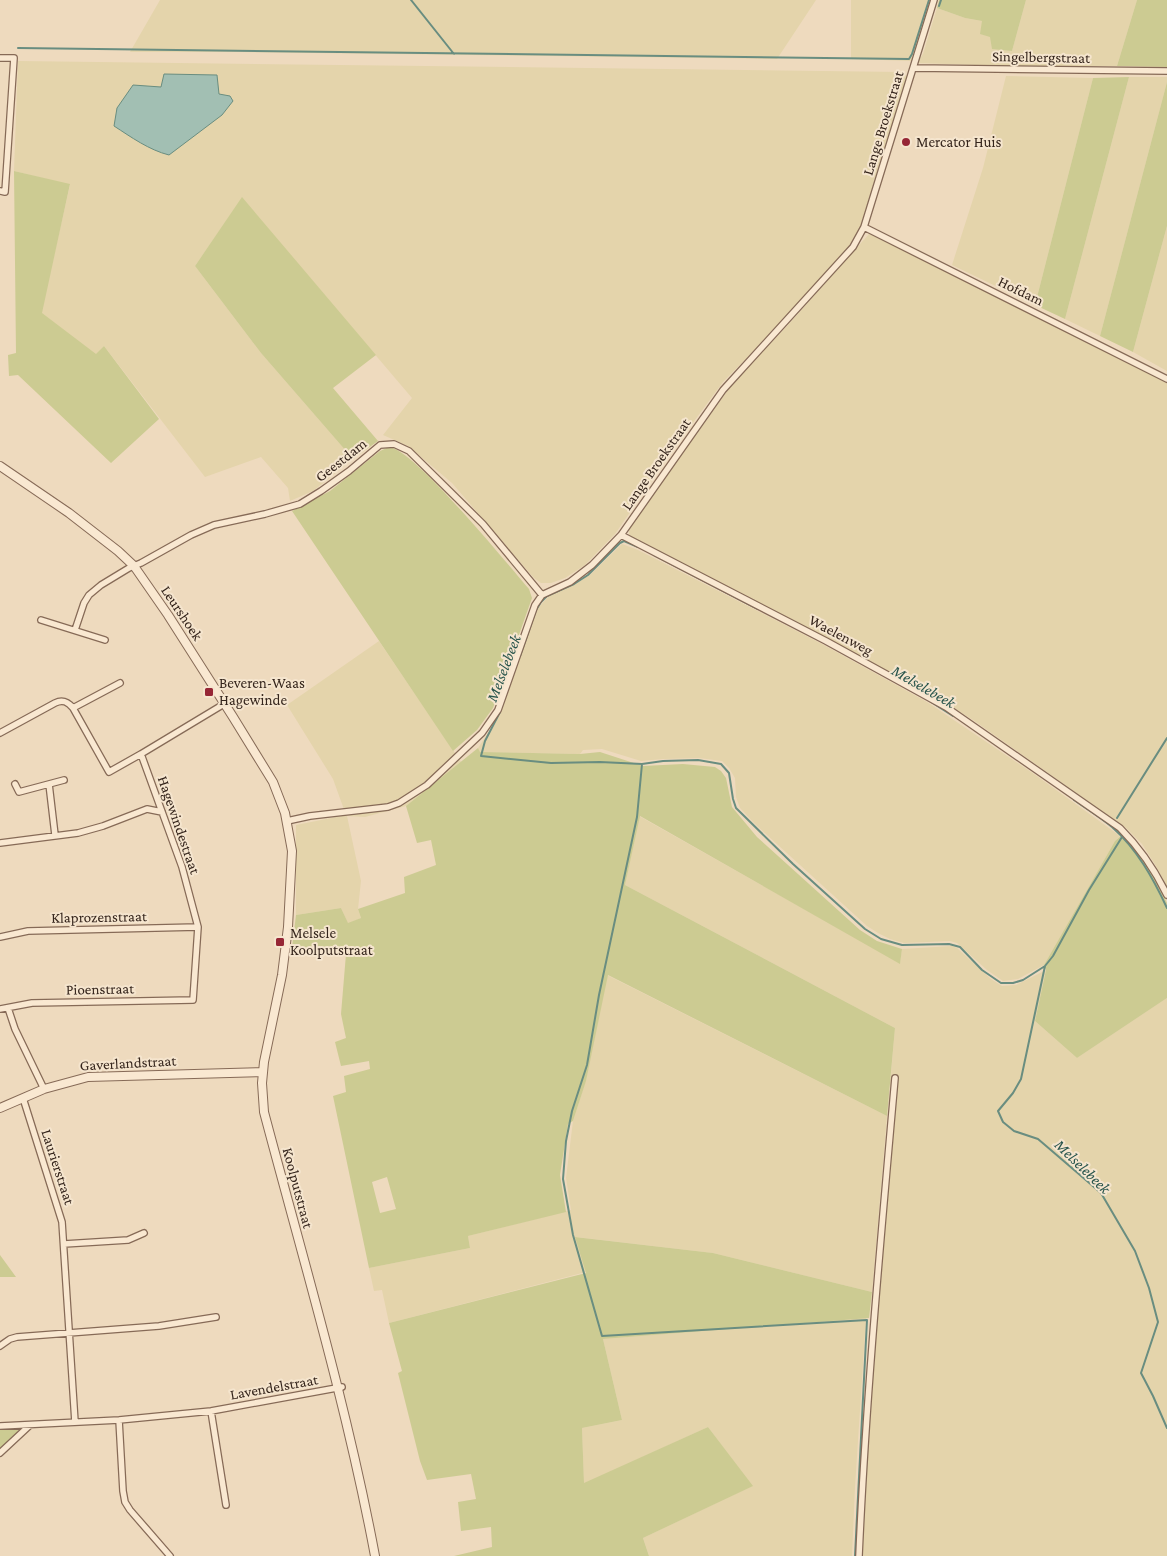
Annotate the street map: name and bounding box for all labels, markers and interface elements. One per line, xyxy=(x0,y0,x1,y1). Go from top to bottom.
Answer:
street label: Singelbergstraat xyxy=(992,48,1091,67)
street label: Lange Broekstraat xyxy=(860,68,908,177)
place label: Mercator Huis xyxy=(916,134,1001,150)
marker: Mercator Huis xyxy=(900,136,912,148)
street label: Hofdam xyxy=(996,273,1046,309)
street label: Lange Broekstraat xyxy=(618,414,695,513)
street label: Geestdam xyxy=(312,435,370,485)
street label: Leurshoek xyxy=(158,583,207,644)
street label: Waelenweg xyxy=(806,612,876,659)
water label: Melselebeek xyxy=(483,631,524,705)
water label: Melselebeek xyxy=(888,661,959,712)
place label: Beveren-Waas Hagewinde xyxy=(219,675,305,709)
marker: Beveren-Waas Hagewinde xyxy=(203,686,215,698)
street label: Hagewindestraat xyxy=(154,774,204,878)
street label: Klaprozenstraat xyxy=(51,908,148,927)
place label: Melsele Koolputstraat xyxy=(290,925,374,959)
marker: Melsele Koolputstraat xyxy=(274,936,286,948)
street label: Pioenstraat xyxy=(66,980,135,998)
street label: Gaverlandstraat xyxy=(79,1052,178,1074)
street label: Laurierstraat xyxy=(38,1127,78,1208)
water label: Melselebeek xyxy=(1051,1135,1115,1198)
street label: Koolputstraat xyxy=(279,1146,317,1231)
street label: Lavendelstraat xyxy=(229,1371,320,1403)

